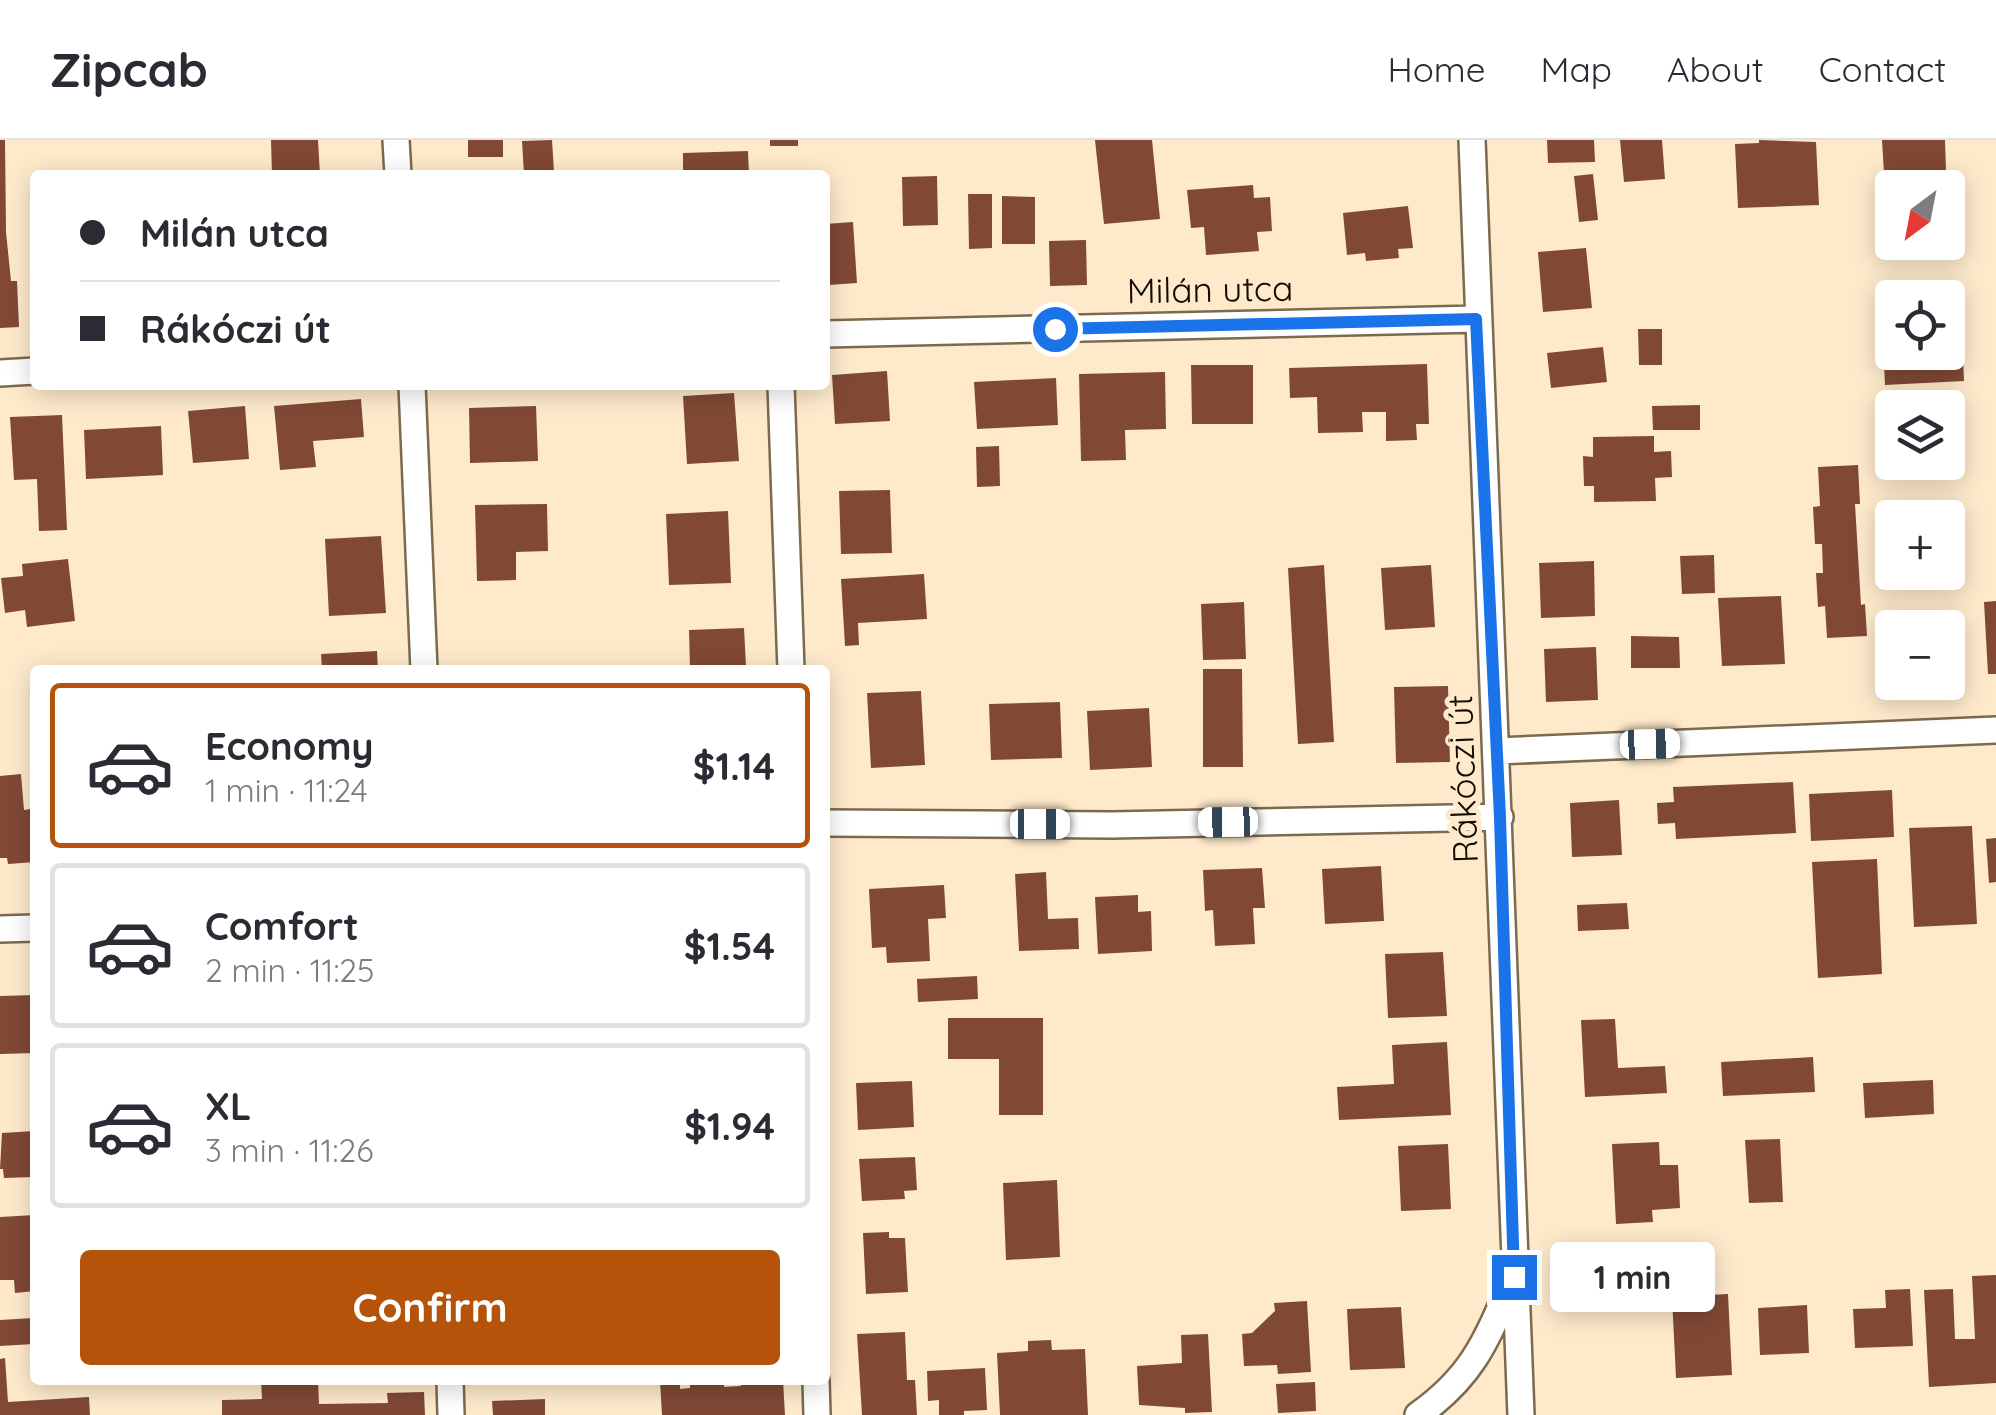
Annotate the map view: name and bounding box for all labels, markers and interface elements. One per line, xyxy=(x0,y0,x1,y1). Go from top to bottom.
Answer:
text: Zipcab xyxy=(50,39,208,99)
text: Home xyxy=(1388,47,1486,91)
text: Map xyxy=(1541,47,1612,91)
text: About xyxy=(1667,47,1764,91)
text: Contact xyxy=(1819,47,1946,91)
north arrow xyxy=(1875,170,1965,260)
map controls xyxy=(1875,170,1965,700)
text: Milán utca xyxy=(140,209,329,257)
street label: Milán utca xyxy=(1126,266,1294,312)
button: locate xyxy=(1875,280,1965,370)
text: Rákóczi út xyxy=(140,305,331,353)
route start xyxy=(1033,307,1078,352)
button: layers xyxy=(1875,390,1965,480)
button: + xyxy=(1875,500,1965,590)
button: − xyxy=(1875,610,1965,700)
street label: Rákóczi út xyxy=(1437,694,1487,864)
icon: car xyxy=(85,721,175,811)
text: Economy xyxy=(205,722,374,770)
car xyxy=(1619,728,1681,760)
text: $1.14 xyxy=(693,742,775,790)
text: 1 min · 11:24 xyxy=(205,770,368,810)
car xyxy=(1198,806,1258,838)
car xyxy=(1010,809,1070,839)
icon: car xyxy=(85,901,175,991)
text: Comfort xyxy=(205,902,359,950)
text: $1.54 xyxy=(684,922,775,970)
text: 2 min · 11:25 xyxy=(205,950,375,990)
icon: car xyxy=(85,1081,175,1171)
text: XL xyxy=(205,1082,251,1130)
text: $1.94 xyxy=(684,1102,775,1150)
text: 3 min · 11:26 xyxy=(205,1130,373,1170)
callout: 1 min xyxy=(1549,1242,1714,1312)
button: Confirm xyxy=(80,1250,780,1365)
route end xyxy=(1492,1255,1537,1300)
text: 1 min xyxy=(1594,1257,1671,1297)

